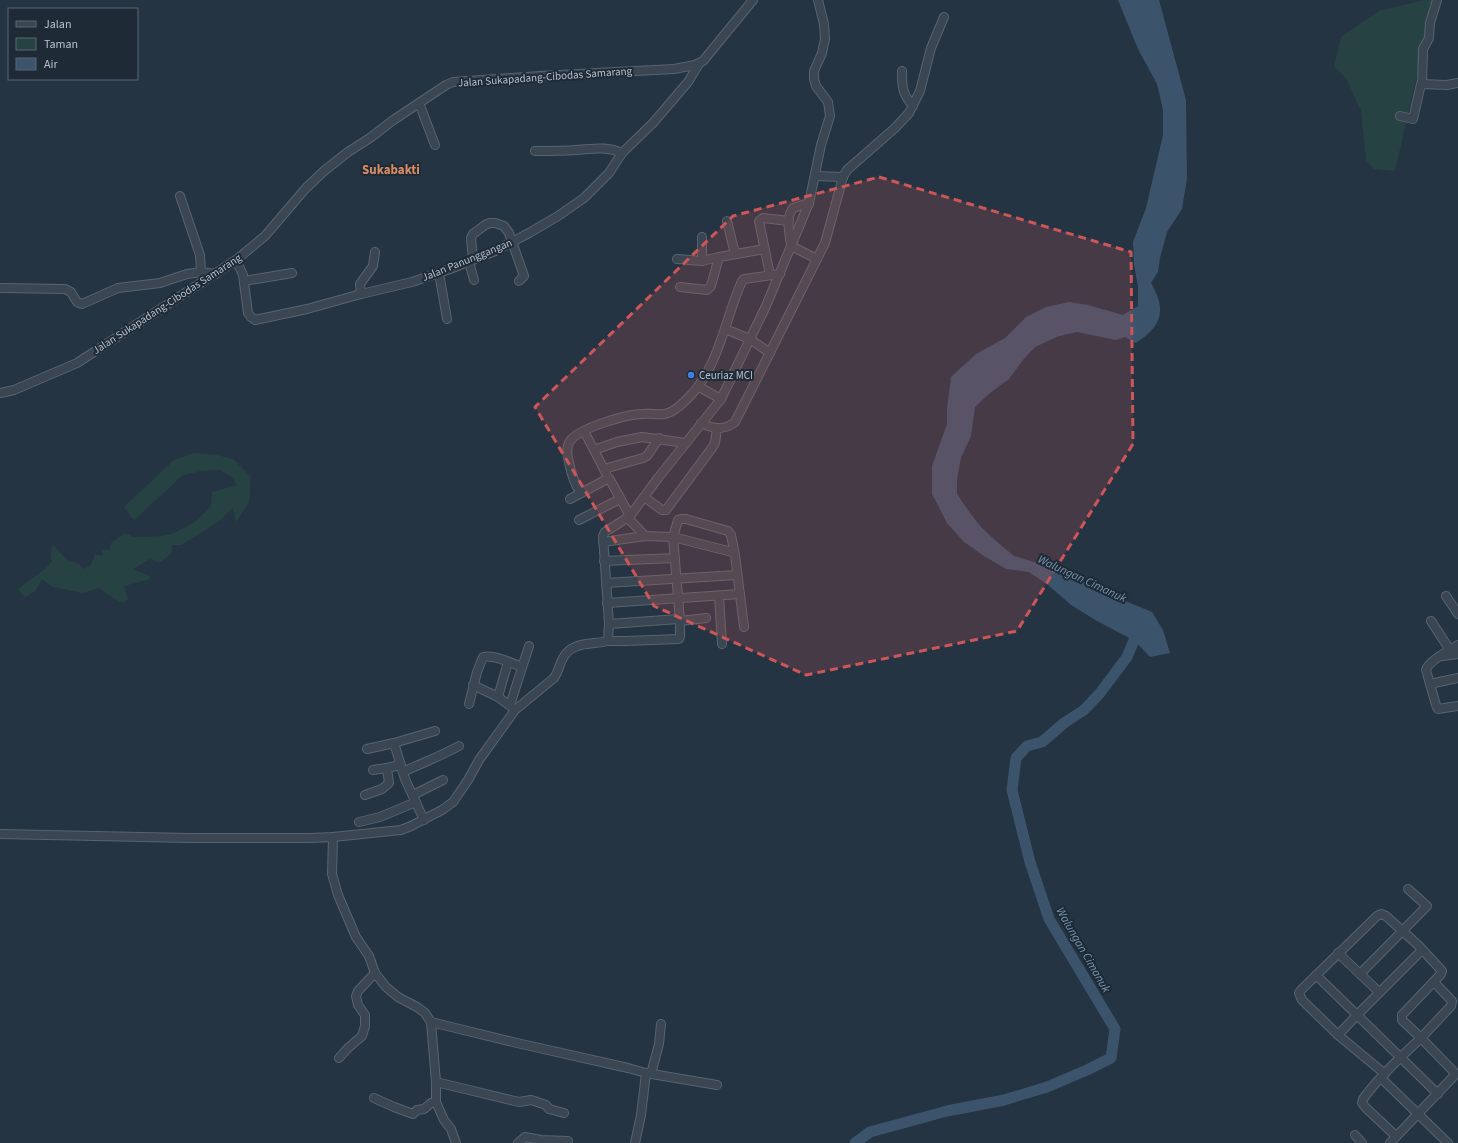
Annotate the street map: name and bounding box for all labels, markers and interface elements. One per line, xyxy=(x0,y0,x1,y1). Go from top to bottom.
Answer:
legend xyxy=(8,8,138,80)
text: Jalan xyxy=(44,16,71,33)
text: Taman xyxy=(44,36,78,53)
text: Air xyxy=(44,56,58,73)
street label: Jalan Sukapadang-Cibodas Samarang xyxy=(457,63,633,91)
district label: Sukabakti xyxy=(362,161,420,179)
street label: Jalan Panunggangan xyxy=(420,235,514,285)
street label: Jalan Sukapadang-Cibodas Samarang xyxy=(90,250,245,358)
place label: Ceuriaz MCI xyxy=(699,368,753,383)
marker: Ceuriaz MCI xyxy=(686,370,696,380)
water label: Walungan Cimanuk xyxy=(1035,551,1129,607)
water label: Walungan Cimanuk xyxy=(1052,904,1115,996)

